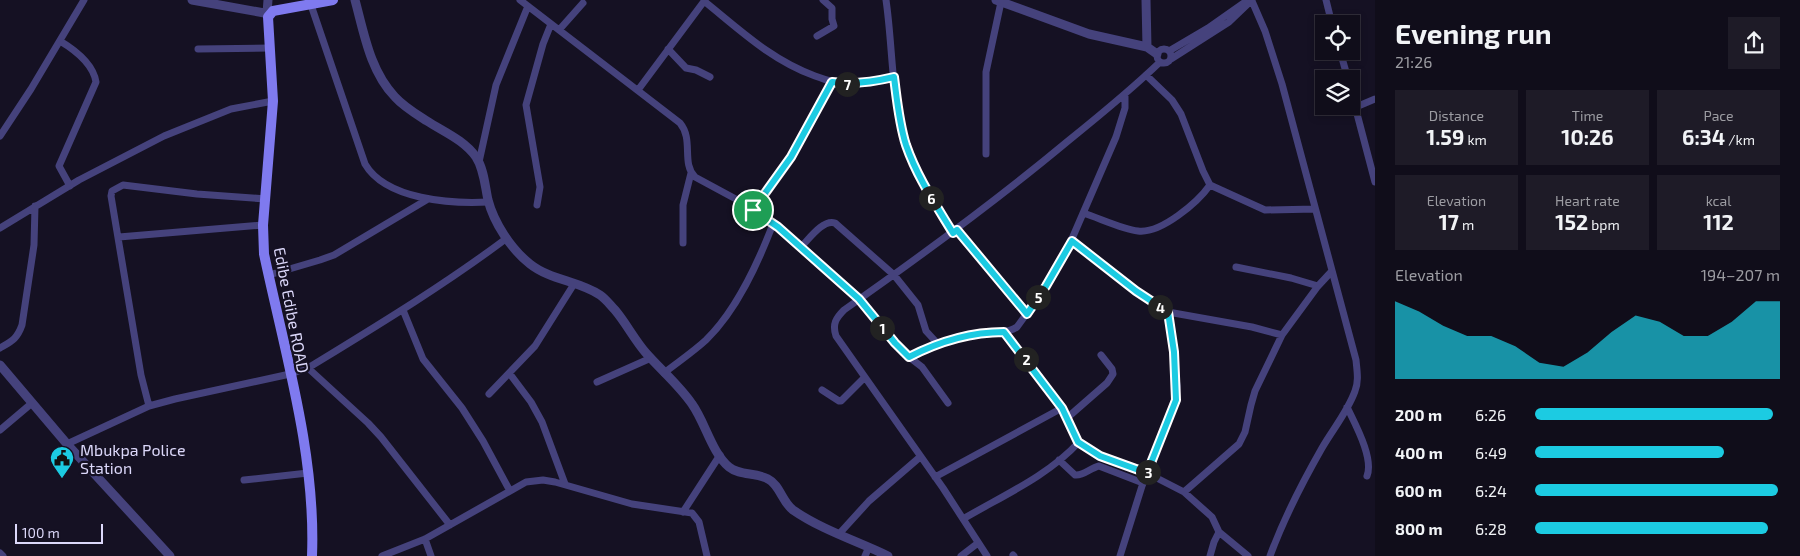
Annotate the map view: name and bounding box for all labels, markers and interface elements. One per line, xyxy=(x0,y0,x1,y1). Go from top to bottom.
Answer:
map controls xyxy=(1315,15,1360,115)
button: locate xyxy=(1315,15,1360,60)
text: Evening run xyxy=(1395,16,1552,50)
button: share xyxy=(1728,17,1780,69)
text: 21:26 xyxy=(1395,52,1432,71)
button: layers xyxy=(1315,70,1360,115)
pin: 7 xyxy=(834,72,860,96)
text: 7 xyxy=(844,76,851,93)
text: Distance xyxy=(1429,107,1484,124)
text: Time xyxy=(1572,107,1603,124)
text: Pace xyxy=(1703,107,1734,124)
text: 1.59 xyxy=(1426,124,1464,149)
text: 10:26 xyxy=(1561,124,1614,149)
text: 6:34 xyxy=(1682,124,1725,149)
text: km xyxy=(1464,131,1487,148)
text: /km xyxy=(1725,131,1755,148)
pin: 6 xyxy=(918,186,944,210)
pin xyxy=(732,189,774,231)
text: 6 xyxy=(927,190,936,207)
text: Elevation xyxy=(1427,192,1486,209)
text: Heart rate xyxy=(1555,192,1620,209)
text: kcal xyxy=(1706,192,1731,209)
icon: arrive xyxy=(739,196,767,224)
text: 17 xyxy=(1439,209,1459,234)
text: 152 xyxy=(1555,209,1588,234)
text: 112 xyxy=(1703,209,1734,234)
text: m xyxy=(1459,216,1474,233)
text: bpm xyxy=(1588,216,1620,233)
street label: Edibe Edibe ROAD xyxy=(270,245,314,375)
text: Elevation xyxy=(1395,265,1463,284)
text: 194–207 m xyxy=(1701,265,1780,284)
pin: 5 xyxy=(1026,284,1050,310)
text: 5 xyxy=(1035,289,1042,306)
pin: 4 xyxy=(1148,294,1172,320)
text: 4 xyxy=(1156,299,1165,316)
pin: 1 xyxy=(870,316,894,340)
text: 1 xyxy=(879,320,886,337)
pin: 2 xyxy=(1014,346,1038,372)
text: 2 xyxy=(1022,351,1031,368)
text: 200 m xyxy=(1395,405,1442,424)
text: 6:26 xyxy=(1475,405,1506,424)
place label: Mbukpa Police Station xyxy=(80,440,186,477)
text: 400 m xyxy=(1395,443,1443,462)
text: 6:49 xyxy=(1475,443,1507,462)
public building icon: Mbukpa Police Station xyxy=(49,445,75,479)
pin: 3 xyxy=(1136,460,1160,484)
text: 3 xyxy=(1145,464,1152,481)
text: 600 m xyxy=(1395,481,1442,500)
text: 6:24 xyxy=(1475,481,1507,500)
text: 800 m xyxy=(1395,519,1443,538)
text: 6:28 xyxy=(1475,519,1507,538)
scale bar xyxy=(15,521,102,544)
text: 100 m xyxy=(22,524,60,541)

